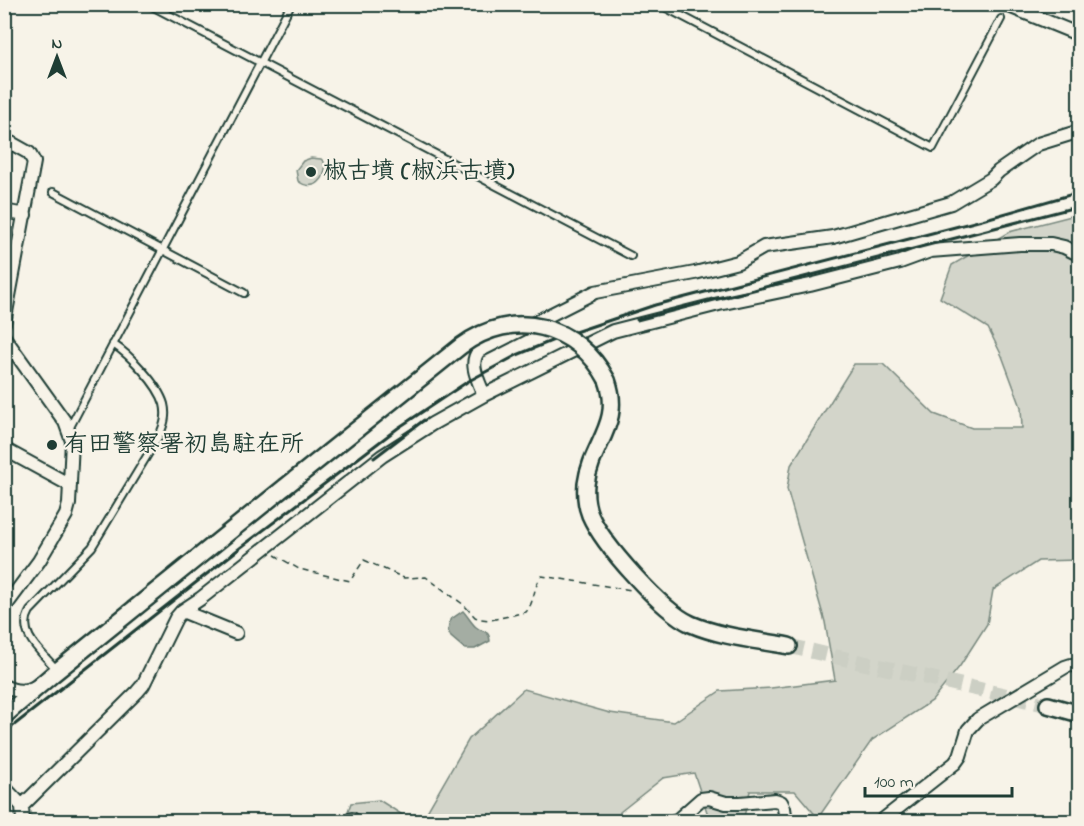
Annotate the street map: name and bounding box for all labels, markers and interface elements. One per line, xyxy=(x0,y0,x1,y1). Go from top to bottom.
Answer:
north arrow xyxy=(27,27,87,87)
text: N xyxy=(52,32,63,56)
place label: 椒古墳 (椒浜古墳) xyxy=(323,155,514,190)
marker: 椒古墳 (椒浜古墳) xyxy=(304,165,318,179)
place label: 有田警察署初島駐在所 xyxy=(64,428,304,463)
marker: 有田警察署初島駐在所 xyxy=(45,438,59,452)
scale bar xyxy=(865,760,1012,798)
text: 100 m xyxy=(874,770,914,796)

